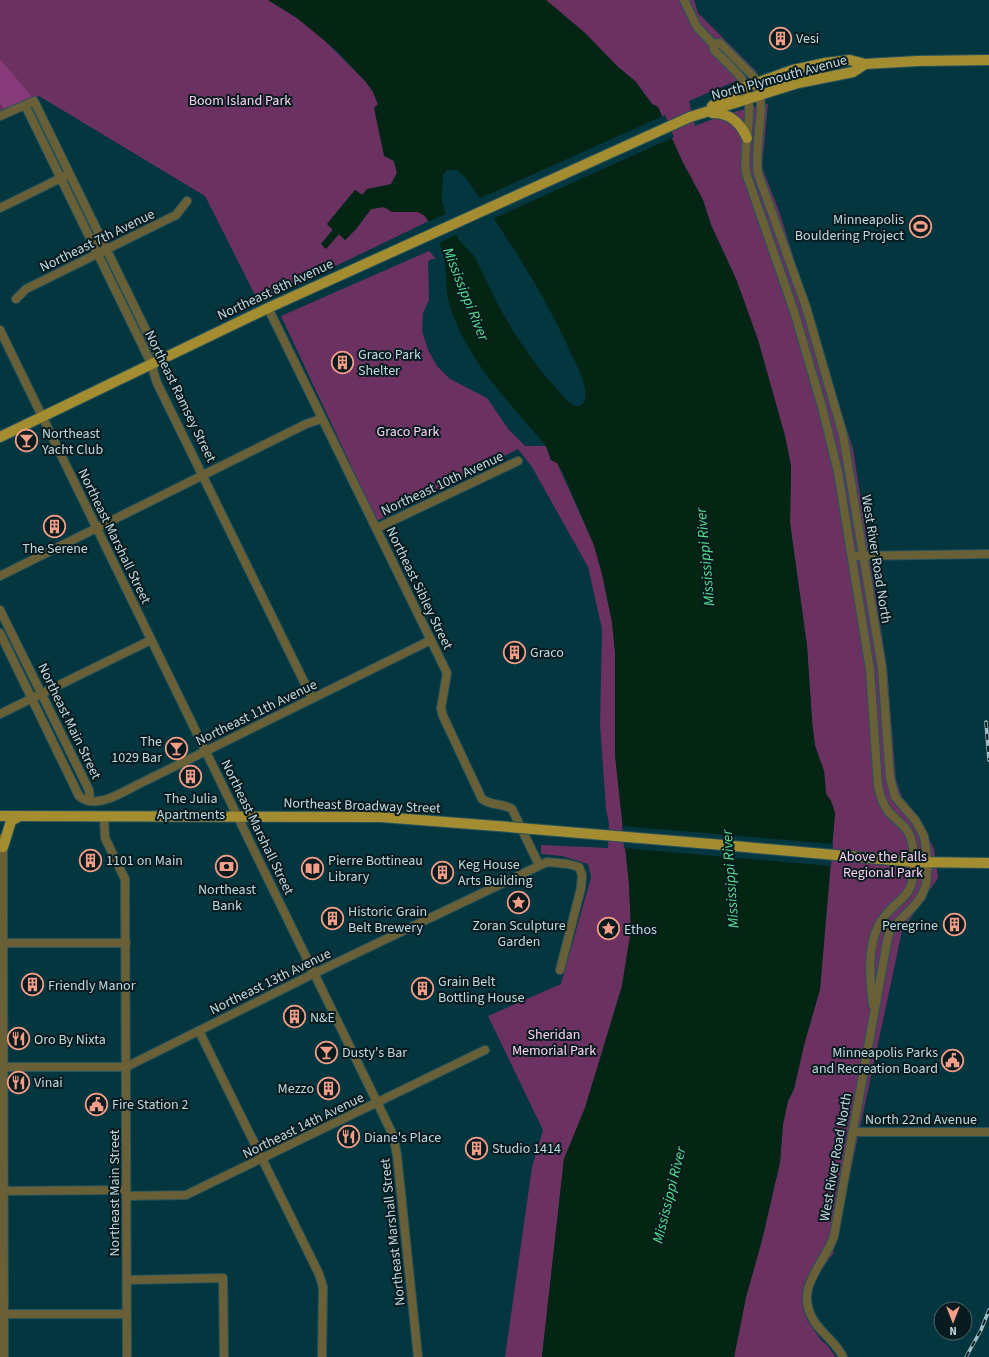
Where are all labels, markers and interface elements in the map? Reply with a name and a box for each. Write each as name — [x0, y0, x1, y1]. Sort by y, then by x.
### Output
building icon: Vesi — [767, 25, 793, 51]
place label: Vesi — [796, 29, 819, 49]
street label: North Plymouth Avenue — [709, 50, 849, 106]
park label: Boom Island Park — [189, 91, 291, 111]
street label: Northeast 7th Avenue — [36, 204, 159, 278]
place label: Minneapolis Bouldering Project — [795, 210, 904, 246]
sports icon: Minneapolis Bouldering Project — [907, 214, 933, 240]
water label: Mississippi River — [437, 244, 494, 345]
street label: Northeast 8th Avenue — [214, 254, 337, 326]
street label: Northeast Ramsey Street — [139, 327, 221, 466]
place label: Graco Park Shelter — [358, 345, 421, 381]
building icon: Graco Park Shelter — [330, 349, 356, 375]
park label: Graco Park — [377, 422, 439, 442]
place label: Northeast Yacht Club — [41, 424, 103, 460]
bar icon: Northeast Yacht Club — [14, 428, 40, 454]
street label: Northeast 10th Avenue — [378, 447, 507, 521]
street label: Northeast Marshall Street — [73, 465, 156, 608]
street label: West River Road North — [856, 493, 896, 625]
water label: Mississippi River — [691, 506, 720, 607]
building icon: The Serene — [42, 513, 68, 539]
street label: Northeast Sibley Street — [381, 524, 458, 653]
place label: The Serene — [22, 539, 88, 559]
building icon: Graco — [502, 639, 528, 665]
place label: Graco — [530, 643, 564, 663]
street label: Northeast Main Street — [32, 660, 106, 783]
street label: Northeast 11th Avenue — [192, 675, 321, 751]
place label: The 1029 Bar — [111, 732, 162, 768]
bar icon: The 1029 Bar — [164, 736, 190, 762]
street label: Northeast Marshall Street — [216, 756, 299, 899]
building icon: The Julia Apartments — [178, 763, 204, 789]
place label: The Julia Apartments — [157, 789, 225, 825]
street label: Northeast Broadway Street — [283, 793, 441, 819]
water label: Mississippi River — [717, 828, 744, 929]
building icon: 1101 on Main — [78, 847, 104, 873]
park label: Above the Falls Regional Park — [839, 847, 927, 883]
place label: 1101 on Main — [106, 851, 183, 871]
place label: Pierre Bottineau Library — [328, 851, 423, 887]
bank icon: Northeast Bank — [214, 854, 240, 880]
library icon: Pierre Bottineau Library — [300, 855, 326, 881]
place label: Keg House Arts Building — [458, 855, 533, 891]
building icon: Keg House Arts Building — [429, 859, 455, 885]
place label: Northeast Bank — [198, 880, 256, 916]
place icon: Zoran Sculpture Garden — [506, 890, 532, 916]
place label: Historic Grain Belt Brewery — [348, 902, 427, 938]
building icon: Historic Grain Belt Brewery — [319, 906, 345, 932]
building icon: Peregrine — [941, 912, 967, 938]
place label: Zoran Sculpture Garden — [472, 916, 566, 952]
place icon: Ethos — [595, 916, 621, 942]
place label: Peregrine — [882, 916, 938, 936]
place label: Ethos — [624, 920, 657, 940]
street label: Northeast 13th Avenue — [206, 944, 335, 1020]
building icon: Friendly Manor — [19, 972, 45, 998]
place label: Grain Belt Bottling House — [438, 972, 524, 1008]
place label: Friendly Manor — [48, 976, 136, 996]
building icon: Grain Belt Bottling House — [410, 976, 436, 1002]
building icon: N&E — [281, 1004, 307, 1030]
place label: N&E — [310, 1008, 335, 1028]
park label: Sheridan Memorial Park — [512, 1025, 596, 1061]
restaurant icon: Oro By Nixta — [5, 1026, 31, 1052]
place label: Oro By Nixta — [34, 1030, 106, 1050]
bar icon: Dusty's Bar — [313, 1039, 339, 1065]
place label: Dusty's Bar — [342, 1043, 407, 1063]
place label: Minneapolis Parks and Recreation Board — [812, 1043, 938, 1079]
public building icon: Minneapolis Parks and Recreation Board — [940, 1047, 966, 1073]
restaurant icon: Vinai — [6, 1069, 32, 1095]
place label: Vinai — [34, 1073, 63, 1093]
building icon: Mezzo — [316, 1075, 342, 1101]
place label: Mezzo — [278, 1079, 314, 1099]
street label: Northeast 14th Avenue — [239, 1088, 368, 1164]
public building icon: Fire Station 2 — [83, 1091, 109, 1117]
street label: West River Road North — [815, 1091, 857, 1223]
place label: Fire Station 2 — [112, 1095, 188, 1115]
street label: North 22nd Avenue — [865, 1110, 977, 1130]
restaurant icon: Diane's Place — [335, 1124, 361, 1150]
place label: Diane's Place — [364, 1128, 441, 1148]
street label: Northeast Main Street — [105, 1129, 125, 1257]
building icon: Studio 1414 — [464, 1135, 490, 1161]
place label: Studio 1414 — [492, 1139, 561, 1159]
water label: Mississippi River — [647, 1144, 692, 1246]
street label: Northeast Marshall Street — [375, 1157, 411, 1307]
north arrow — [933, 1301, 973, 1341]
text: N — [949, 1323, 957, 1338]

